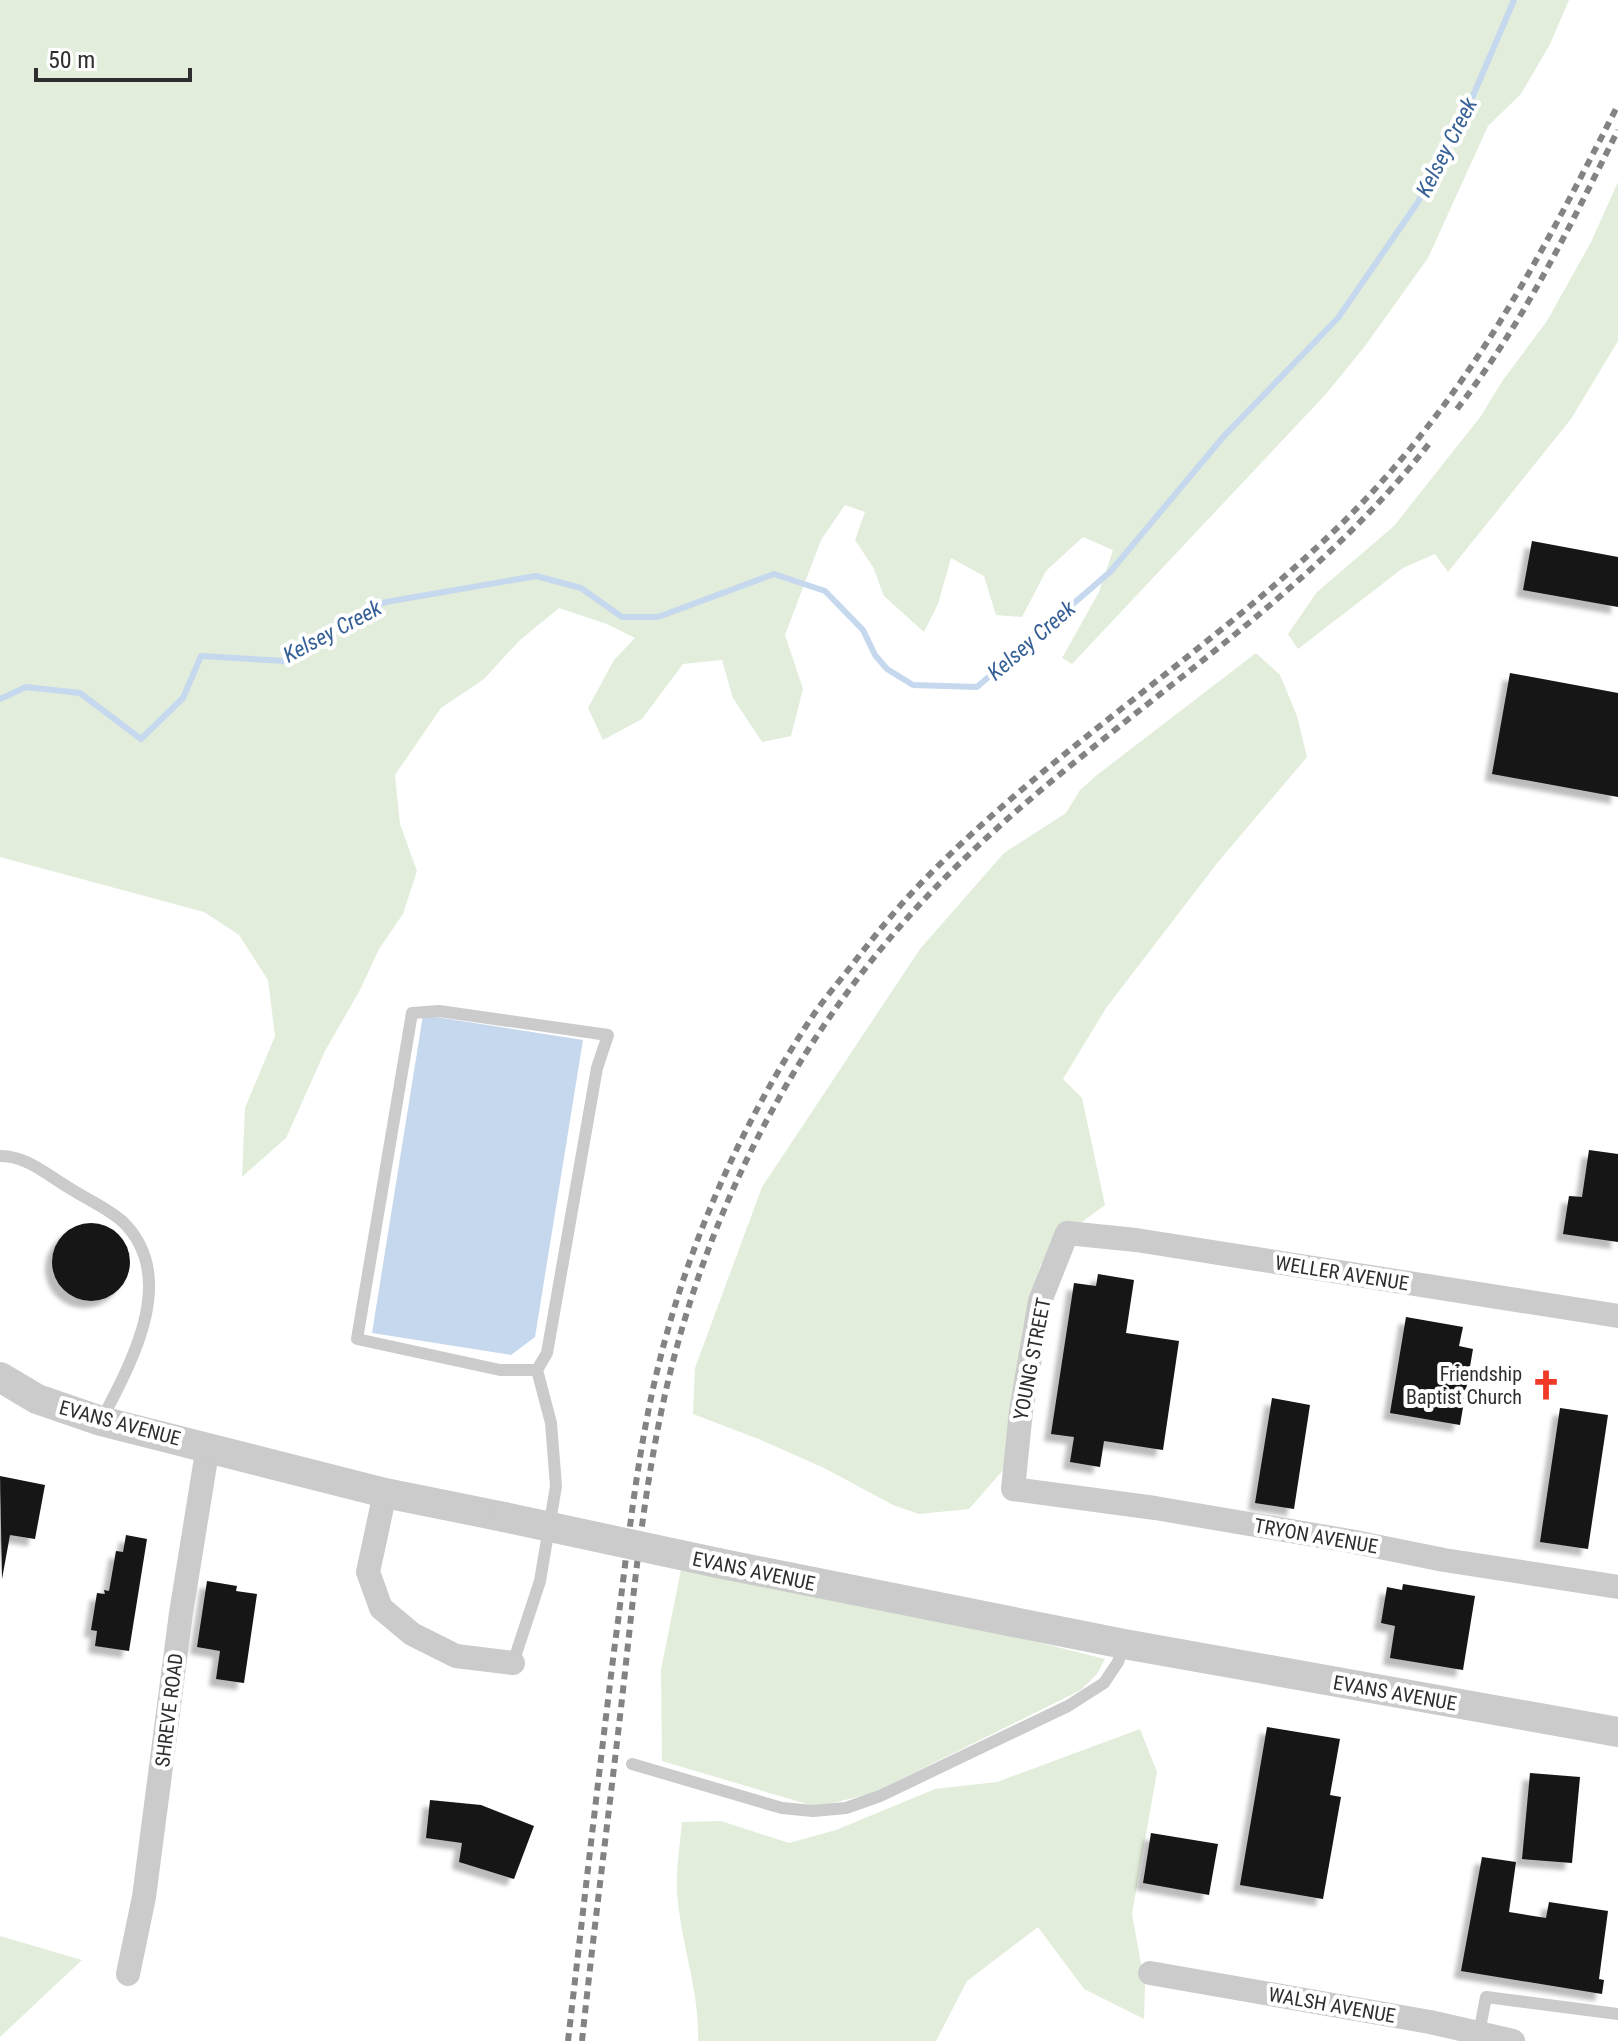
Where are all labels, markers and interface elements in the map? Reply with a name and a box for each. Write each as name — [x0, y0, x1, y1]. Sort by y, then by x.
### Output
scale bar — [36, 32, 190, 82]
text: 50 m — [48, 46, 95, 74]
water label: Kelsey Creek — [1411, 93, 1482, 201]
water label: Kelsey Creek — [279, 595, 386, 668]
water label: Kelsey Creek — [982, 595, 1080, 685]
street label: WELLER AVENUE — [1274, 1251, 1410, 1295]
street label: YOUNG STREET — [1008, 1296, 1056, 1422]
place label: Friendship Baptist Church — [1406, 1362, 1522, 1409]
church icon: Friendship Baptist Church — [1529, 1368, 1563, 1402]
street label: EVANS AVENUE — [57, 1395, 183, 1451]
street label: TRYON AVENUE — [1252, 1513, 1380, 1559]
street label: EVANS AVENUE — [691, 1546, 818, 1596]
street label: SHREVE ROAD — [150, 1652, 188, 1768]
street label: EVANS AVENUE — [1332, 1670, 1459, 1716]
street label: WALSH AVENUE — [1267, 1982, 1397, 2028]

